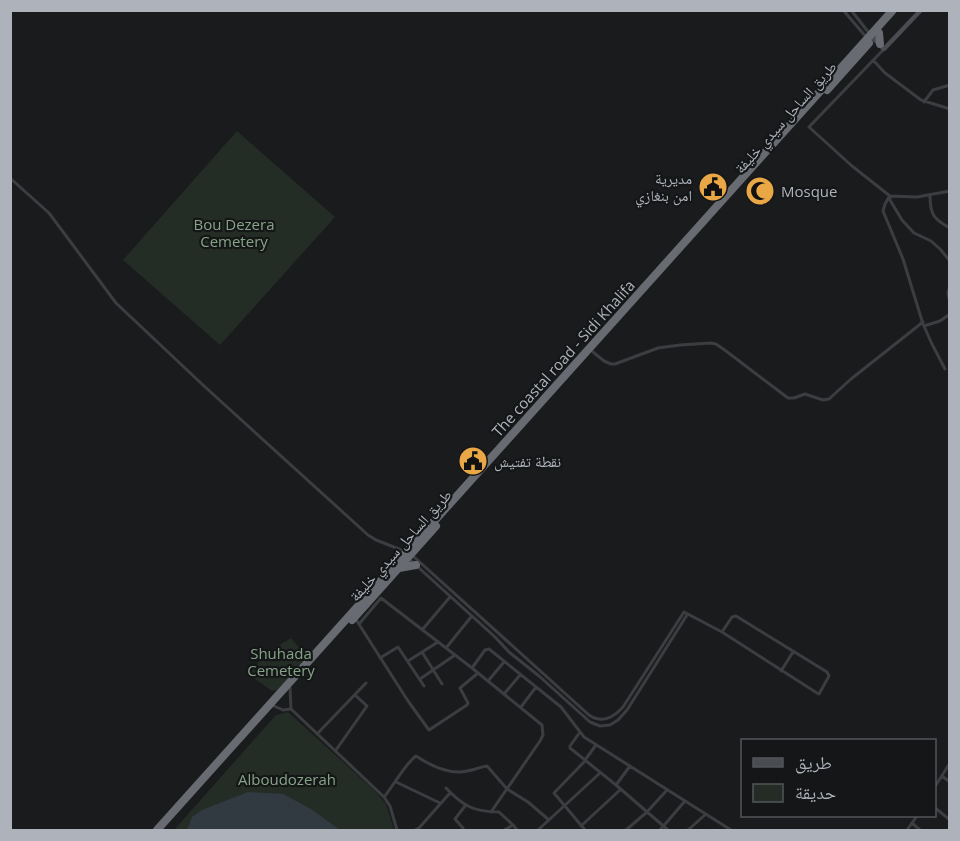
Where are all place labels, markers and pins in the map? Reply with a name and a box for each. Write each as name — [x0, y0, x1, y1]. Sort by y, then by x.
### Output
place label: مديرية امن بنغازي — [635, 168, 692, 208]
public building icon: مديرية امن بنغازي — [697, 171, 729, 203]
mosque icon: Mosque — [744, 175, 776, 207]
place label: Mosque — [781, 181, 837, 201]
public building icon: نقطة تفتيش — [457, 445, 489, 477]
place label: نقطة تفتيش — [494, 451, 561, 472]

